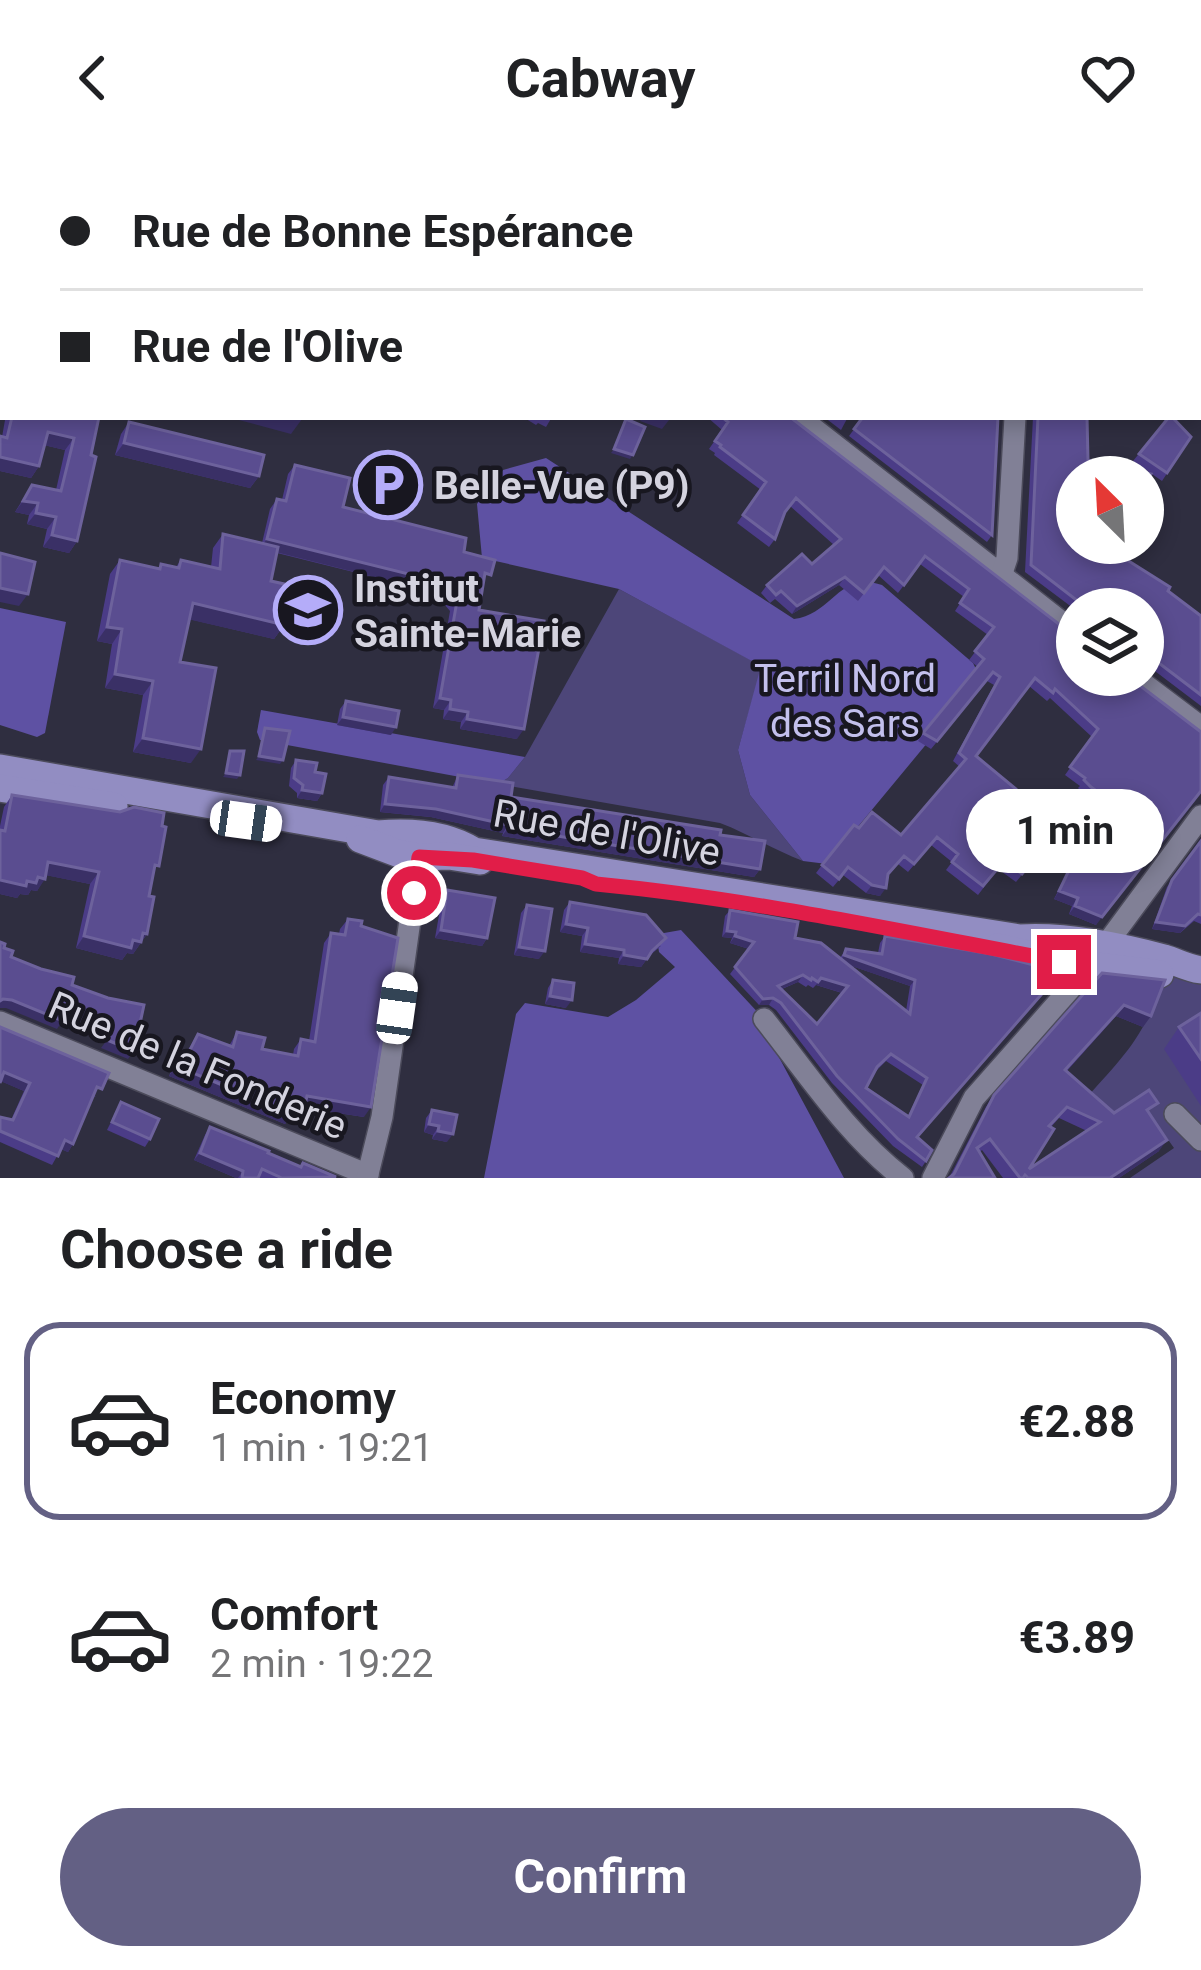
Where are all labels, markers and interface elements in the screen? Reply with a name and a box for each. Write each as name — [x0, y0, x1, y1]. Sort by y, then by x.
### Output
icon: back — [60, 45, 126, 111]
icon: heart — [1075, 45, 1141, 111]
text: Cabway — [506, 47, 695, 110]
text: Rue de Bonne Espérance — [132, 205, 633, 258]
text: Rue de l'Olive — [132, 320, 403, 373]
parking icon: Belle-Vue (P9) — [353, 450, 423, 520]
north arrow — [1056, 456, 1164, 564]
map controls — [1056, 456, 1164, 696]
place label: Belle-Vue (P9) — [434, 463, 689, 509]
place label: Institut Sainte-Marie — [354, 566, 581, 657]
school or university icon: Institut Sainte-Marie — [273, 575, 343, 645]
button: layers — [1056, 588, 1164, 696]
park label: Terril Nord des Sars — [754, 656, 936, 747]
callout: 1 min — [965, 788, 1163, 872]
street label: Rue de l'Olive — [490, 790, 724, 876]
car — [208, 798, 284, 844]
text: 1 min — [1016, 808, 1114, 854]
route start — [387, 866, 441, 920]
route end — [1037, 935, 1091, 989]
car — [374, 970, 420, 1046]
street label: Rue de la Fonderie — [42, 982, 354, 1150]
text: Choose a ride — [60, 1218, 393, 1281]
icon: car — [66, 1367, 174, 1475]
text: Economy — [210, 1372, 396, 1425]
text: €2.88 — [1019, 1395, 1135, 1448]
text: 1 min · 19:21 — [210, 1425, 433, 1471]
icon: car — [66, 1583, 174, 1691]
text: Comfort — [210, 1588, 378, 1641]
text: €3.89 — [1019, 1611, 1135, 1664]
text: 2 min · 19:22 — [210, 1641, 433, 1687]
button: Confirm — [60, 1808, 1141, 1946]

